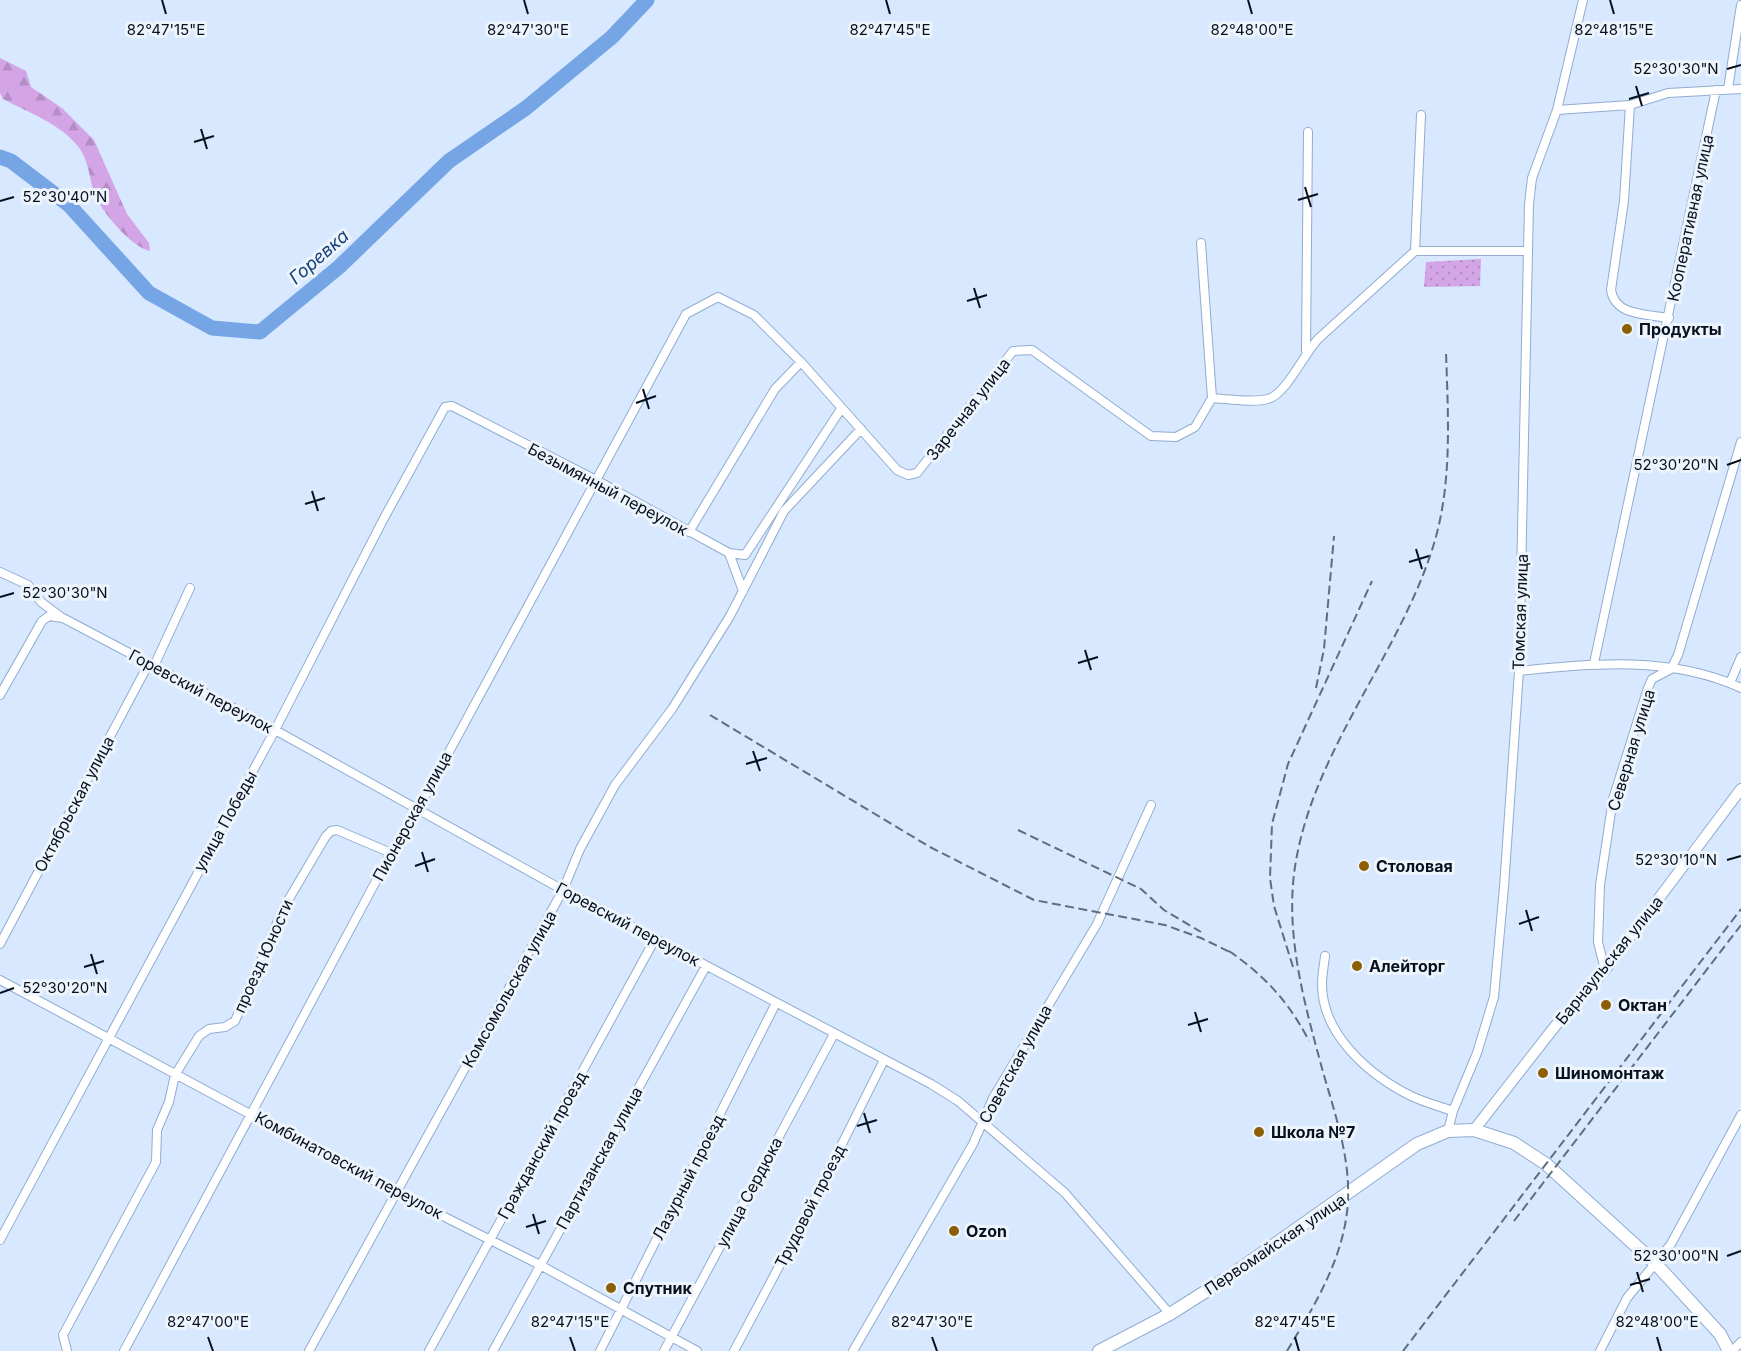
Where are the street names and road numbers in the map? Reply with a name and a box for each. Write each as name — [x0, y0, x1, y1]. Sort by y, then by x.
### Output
street label: Кооперативная улица — [1662, 133, 1718, 303]
street label: Заречная улица — [922, 354, 1014, 464]
street label: Безымянный переулок — [525, 438, 692, 540]
street label: Томская улица — [1508, 553, 1532, 671]
street label: Горевский переулок — [126, 645, 277, 738]
street label: Северная улица — [1603, 687, 1659, 813]
street label: Октябрьская улица — [30, 733, 118, 875]
street label: Пионерская улица — [368, 748, 456, 884]
street label: улица Победы — [189, 767, 261, 875]
street label: Горевский переулок — [553, 878, 704, 971]
street label: Барнаульская улица — [1551, 892, 1667, 1028]
street label: проезд Юности — [229, 896, 297, 1016]
street label: Комсомольская улица — [457, 907, 561, 1071]
street label: Советская улица — [974, 1001, 1056, 1127]
street label: Гражданский проезд — [493, 1068, 591, 1222]
street label: Партизанская улица — [552, 1083, 646, 1233]
street label: Комбинатовский переулок — [252, 1107, 447, 1223]
street label: Лазурный проезд — [648, 1111, 728, 1243]
street label: улица Сердюка — [712, 1133, 786, 1251]
street label: Трудовой проезд — [770, 1141, 850, 1271]
street label: Первомайская улица — [1201, 1189, 1349, 1299]

